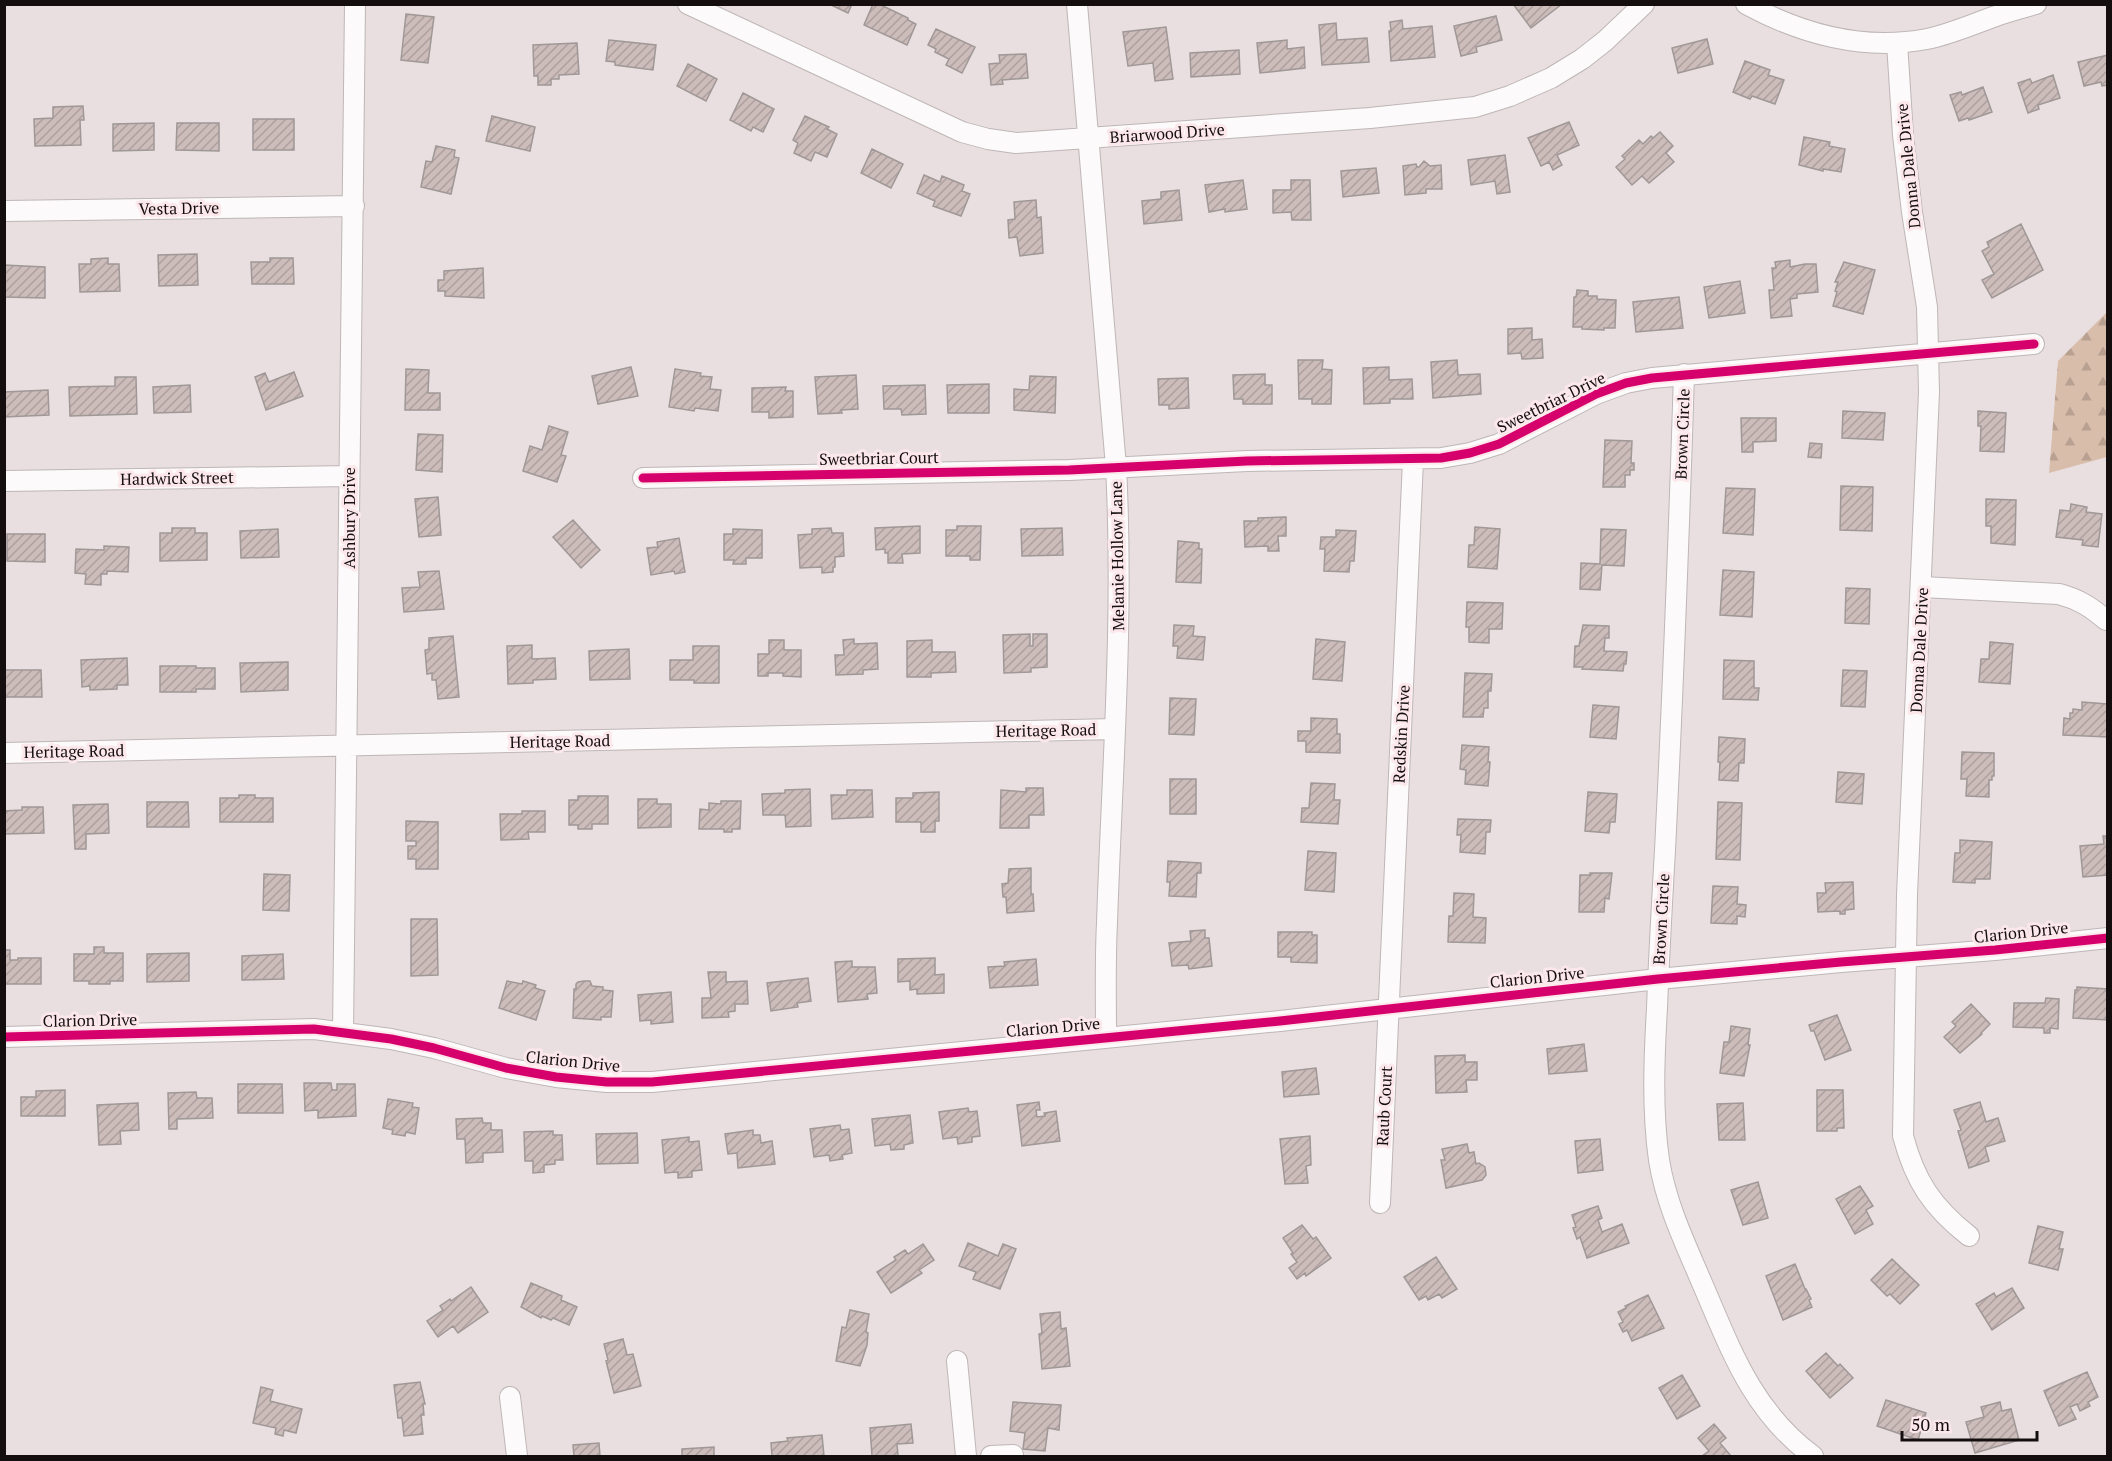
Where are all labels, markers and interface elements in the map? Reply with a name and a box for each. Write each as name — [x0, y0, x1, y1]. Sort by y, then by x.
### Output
street label: Donna Dale Drive — [1891, 102, 1925, 230]
street label: Briarwood Drive — [1109, 118, 1225, 148]
street label: Vesta Drive — [139, 196, 219, 220]
street label: Sweetbriar Drive — [1493, 366, 1609, 438]
street label: Brown Circle — [1669, 388, 1695, 480]
street label: Sweetbriar Court — [819, 446, 939, 470]
street label: Hardwick Street — [120, 466, 234, 490]
street label: Ashbury Drive — [338, 467, 360, 569]
street label: Melanie Hollow Lane — [1105, 481, 1129, 631]
street label: Donna Dale Drive — [1905, 587, 1933, 713]
street label: Redskin Drive — [1387, 684, 1415, 784]
street label: Heritage Road — [995, 718, 1097, 742]
street label: Heritage Road — [509, 729, 611, 753]
street label: Heritage Road — [23, 739, 125, 763]
street label: Brown Circle — [1648, 873, 1674, 965]
street label: Clarion Drive — [1973, 916, 2069, 948]
street label: Clarion Drive — [1489, 961, 1585, 993]
street label: Clarion Drive — [43, 1008, 137, 1032]
street label: Clarion Drive — [1005, 1012, 1101, 1042]
street label: Clarion Drive — [525, 1045, 621, 1077]
street label: Raub Court — [1371, 1065, 1397, 1147]
scale bar — [1902, 1404, 2037, 1442]
text: 50 m — [1911, 1412, 1951, 1436]

